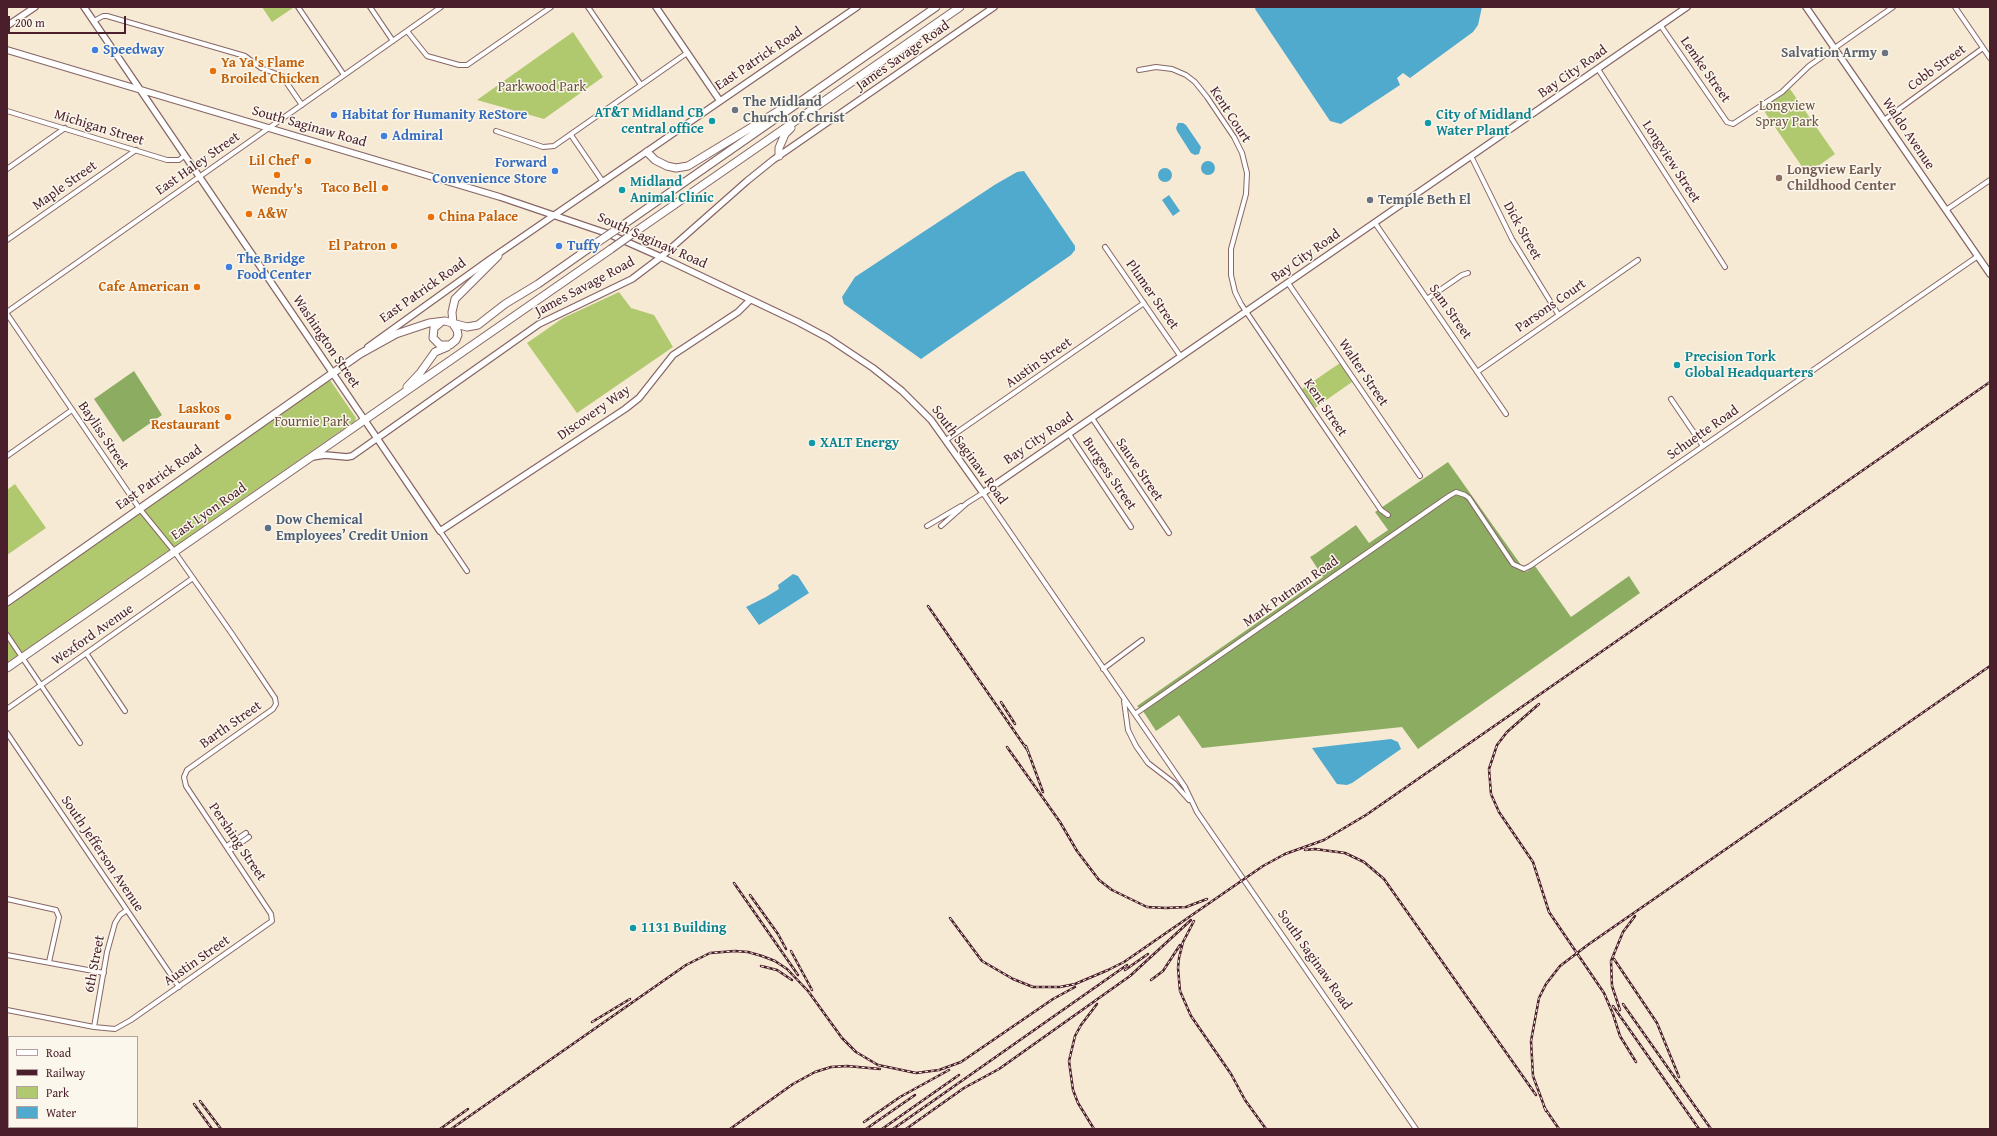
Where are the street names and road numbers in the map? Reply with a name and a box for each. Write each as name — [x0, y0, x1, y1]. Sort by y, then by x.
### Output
street label: James Savage Road — [853, 18, 953, 94]
street label: East Patrick Road — [712, 24, 806, 94]
street label: Lemke Street — [1676, 34, 1734, 106]
street label: Cobb Street — [1905, 41, 1969, 95]
street label: Bay City Road — [1535, 42, 1611, 102]
street label: Kent Court — [1206, 84, 1254, 146]
street label: Waldo Avenue — [1878, 95, 1938, 173]
street label: South Saginaw Road — [250, 103, 368, 151]
street label: Michigan Street — [52, 106, 146, 150]
street label: Longview Street — [1638, 118, 1704, 206]
street label: East Haley Street — [153, 129, 243, 199]
street label: Maple Street — [30, 158, 100, 214]
street label: Dick Street — [1499, 199, 1545, 263]
street label: South Saginaw Road — [595, 209, 709, 273]
street label: Bay City Road — [1268, 226, 1344, 286]
street label: James Savage Road — [532, 254, 638, 320]
street label: East Patrick Road — [377, 255, 469, 327]
street label: Plumer Street — [1122, 257, 1182, 333]
street label: Parsons Court — [1513, 276, 1589, 336]
street label: Sam Street — [1425, 281, 1475, 343]
street label: Washington Street — [289, 292, 363, 392]
street label: Austin Street — [1003, 334, 1075, 392]
street label: Walter Street — [1334, 336, 1392, 410]
street label: Kent Street — [1300, 376, 1350, 440]
street label: Discovery Way — [554, 382, 634, 444]
street label: Bayliss Street — [74, 399, 132, 473]
street label: South Saginaw Road — [927, 402, 1011, 508]
street label: Schuette Road — [1664, 402, 1742, 464]
street label: Bay City Road — [1001, 410, 1077, 468]
street label: Burgess Street — [1078, 434, 1140, 514]
street label: Sauve Street — [1112, 435, 1166, 505]
street label: East Patrick Road — [113, 442, 205, 514]
street label: East Lyon Road — [168, 480, 250, 544]
street label: Mark Putnam Road — [1240, 553, 1342, 631]
street label: Wexford Avenue — [49, 601, 137, 669]
street label: Barth Street — [197, 698, 265, 752]
street label: South Jefferson Avenue — [57, 793, 147, 915]
street label: Pershing Street — [205, 800, 269, 884]
street label: South Saginaw Road — [1273, 907, 1355, 1013]
street label: Austin Street — [161, 932, 233, 990]
street label: 6th Street — [81, 934, 109, 994]

